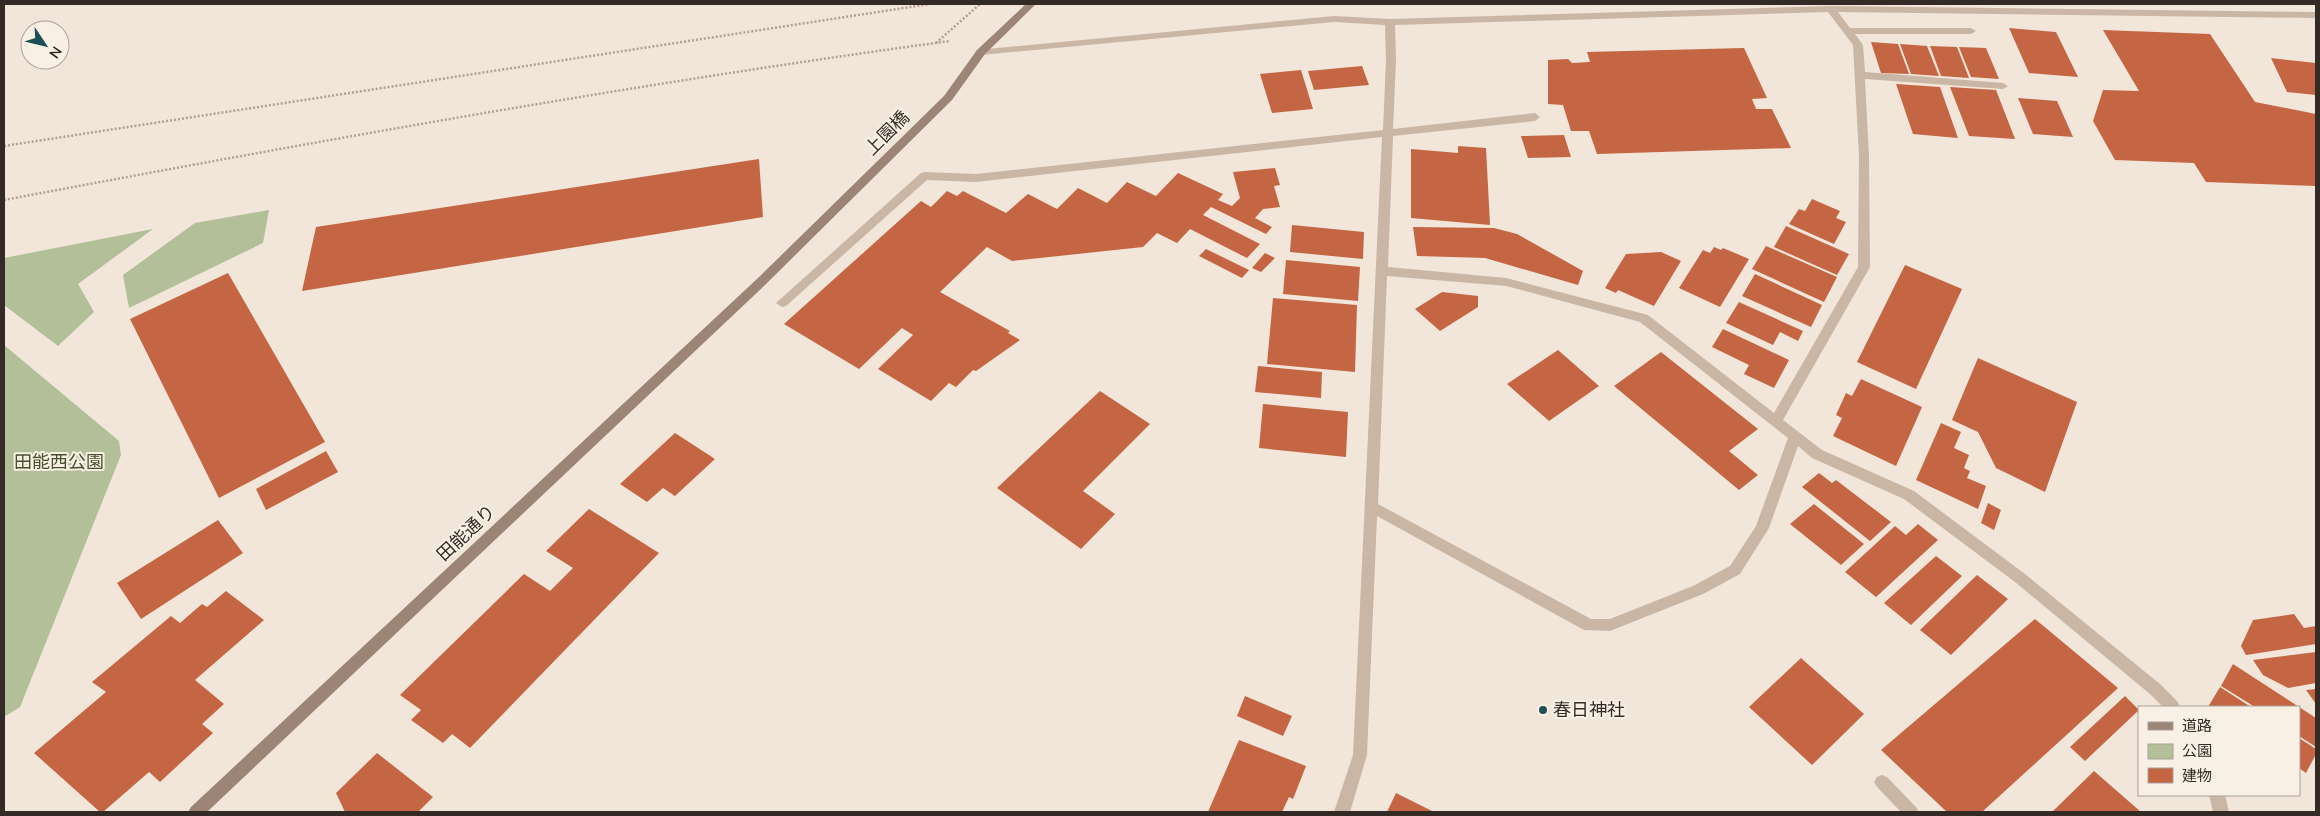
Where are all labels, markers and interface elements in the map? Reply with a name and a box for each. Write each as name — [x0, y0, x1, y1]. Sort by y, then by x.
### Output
north arrow — [20, 20, 70, 70]
text: N — [45, 43, 66, 62]
street label: 上園橋 — [859, 105, 914, 160]
park label: 田能西公園 — [14, 450, 104, 473]
street label: 田能通り — [431, 500, 500, 566]
place label: 春日神社 — [1553, 698, 1625, 721]
marker: 春日神社 — [1537, 704, 1549, 716]
legend — [2138, 706, 2300, 796]
text: 道路 — [2182, 716, 2212, 735]
text: 公園 — [2182, 741, 2212, 760]
text: 建物 — [2182, 766, 2212, 785]

